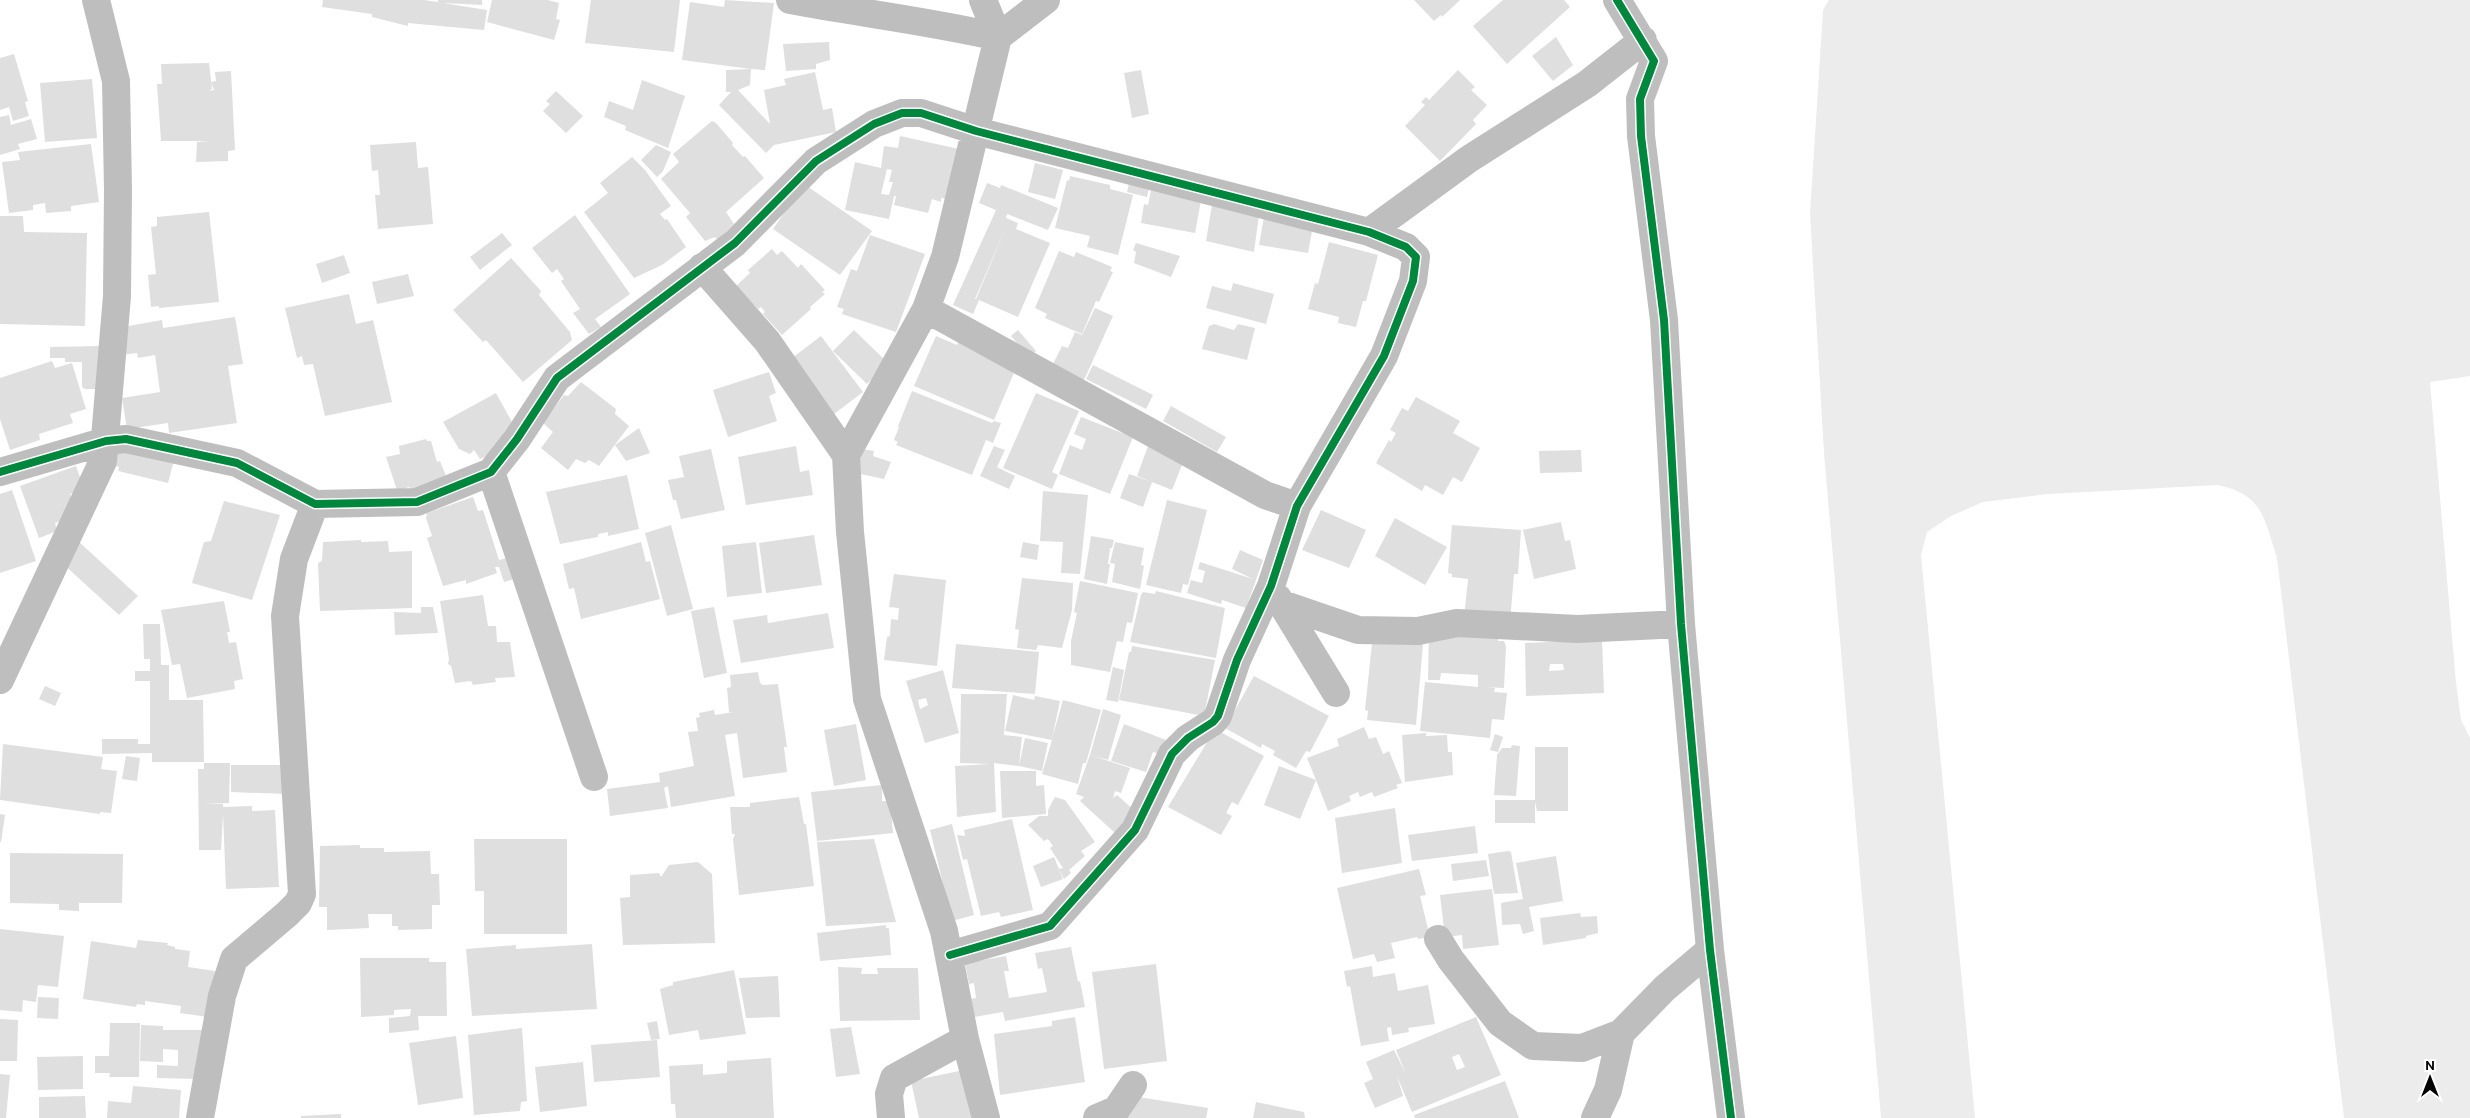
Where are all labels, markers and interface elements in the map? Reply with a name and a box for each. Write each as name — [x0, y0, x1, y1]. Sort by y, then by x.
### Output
north arrow — [2405, 1053, 2455, 1103]
text: N — [2425, 1058, 2435, 1075]

